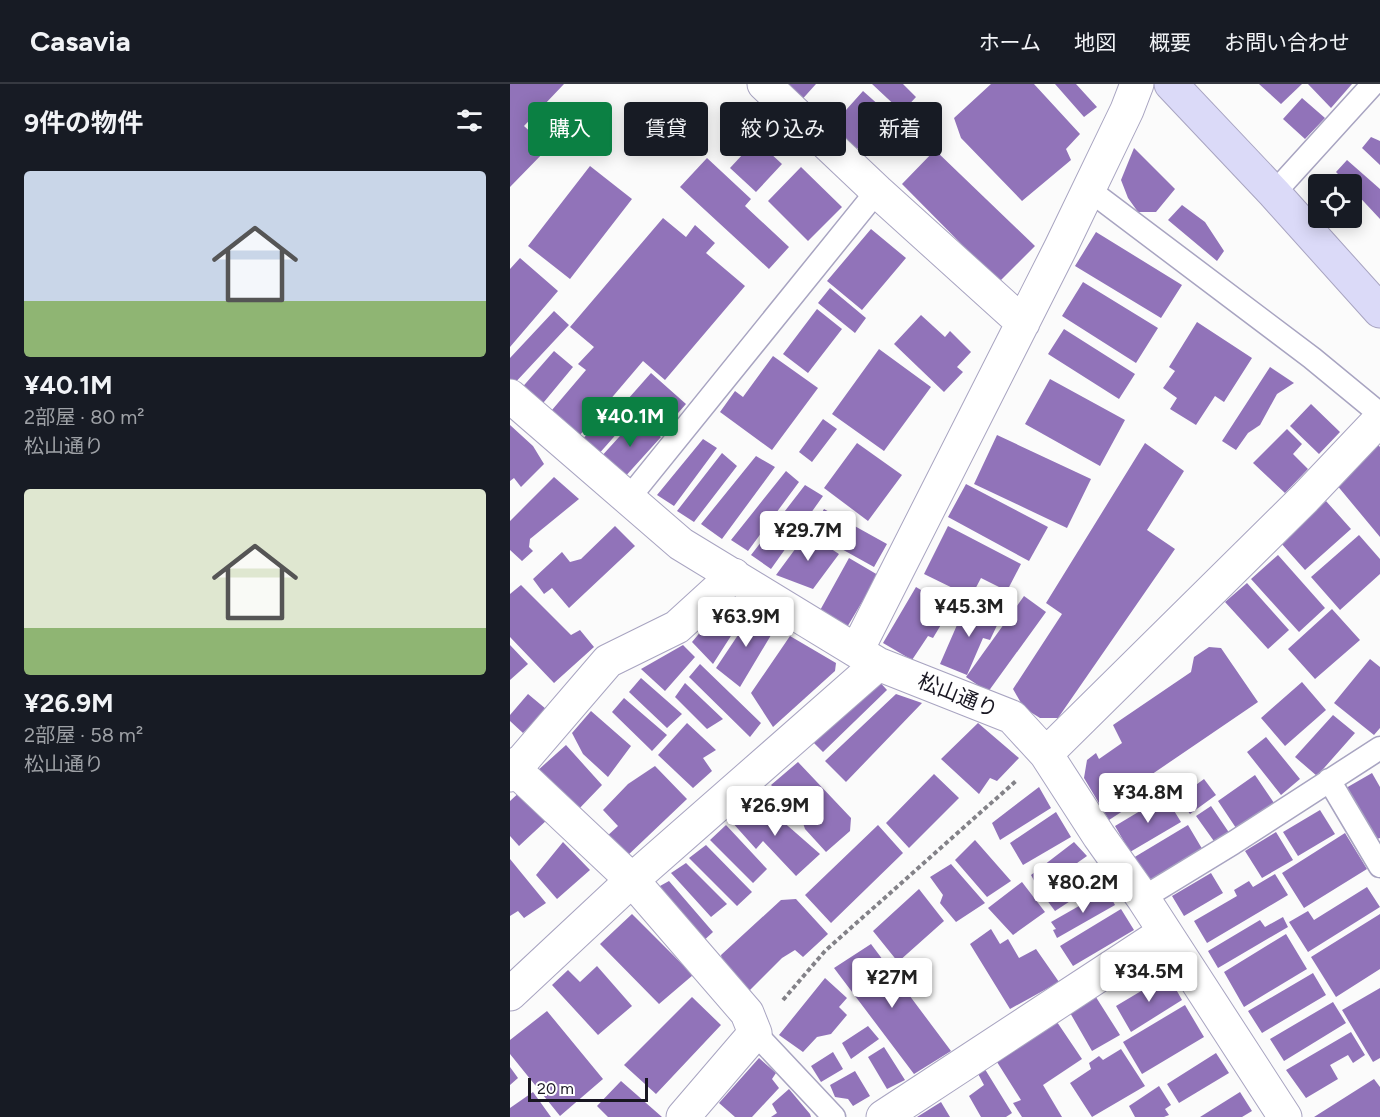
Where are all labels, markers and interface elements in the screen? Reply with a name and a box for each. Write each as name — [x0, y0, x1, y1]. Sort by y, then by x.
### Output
text: Casavia — [30, 24, 131, 58]
text: ホーム — [979, 30, 1041, 55]
text: 地図 — [1074, 30, 1116, 55]
text: 概要 — [1149, 30, 1191, 55]
text: お問い合わせ — [1224, 30, 1350, 55]
chip: 購入 — [528, 102, 612, 156]
chip: 賃貸 — [624, 102, 708, 156]
chip: 絞り込み — [720, 102, 846, 156]
chip: 新着 — [858, 102, 942, 156]
icon: filters — [453, 104, 486, 137]
text: 9件の物件 — [24, 107, 143, 139]
map controls — [1308, 174, 1362, 228]
button: locate — [1308, 174, 1362, 228]
icon: home — [201, 210, 309, 318]
text: ¥40.1M — [24, 369, 113, 401]
pin: ¥40.1M — [581, 397, 679, 448]
text: ¥40.1M — [596, 404, 664, 428]
text: 2部屋 · 80 m² — [24, 405, 144, 429]
text: 松山通り — [24, 434, 104, 458]
pin: ¥29.7M — [759, 511, 857, 562]
text: ¥29.7M — [774, 518, 842, 542]
icon: home — [201, 528, 309, 636]
pin: ¥45.3M — [920, 587, 1018, 638]
text: ¥45.3M — [934, 594, 1004, 618]
pin: ¥63.9M — [697, 597, 795, 648]
text: ¥63.9M — [712, 604, 780, 628]
street label: 松山通り — [914, 668, 1002, 722]
text: ¥26.9M — [24, 687, 113, 719]
text: 2部屋 · 58 m² — [24, 723, 143, 747]
text: 松山通り — [24, 752, 104, 776]
pin: ¥34.8M — [1099, 773, 1197, 824]
text: ¥34.8M — [1113, 780, 1183, 804]
pin: ¥26.9M — [726, 786, 824, 837]
text: ¥26.9M — [741, 793, 809, 817]
pin: ¥80.2M — [1034, 863, 1132, 914]
text: ¥80.2M — [1048, 870, 1118, 894]
pin: ¥34.5M — [1100, 952, 1198, 1003]
pin: ¥27M — [856, 958, 928, 1009]
text: ¥34.5M — [1114, 959, 1184, 983]
text: ¥27M — [866, 965, 918, 989]
scale bar — [528, 1075, 648, 1102]
text: 20 m — [537, 1079, 574, 1098]

